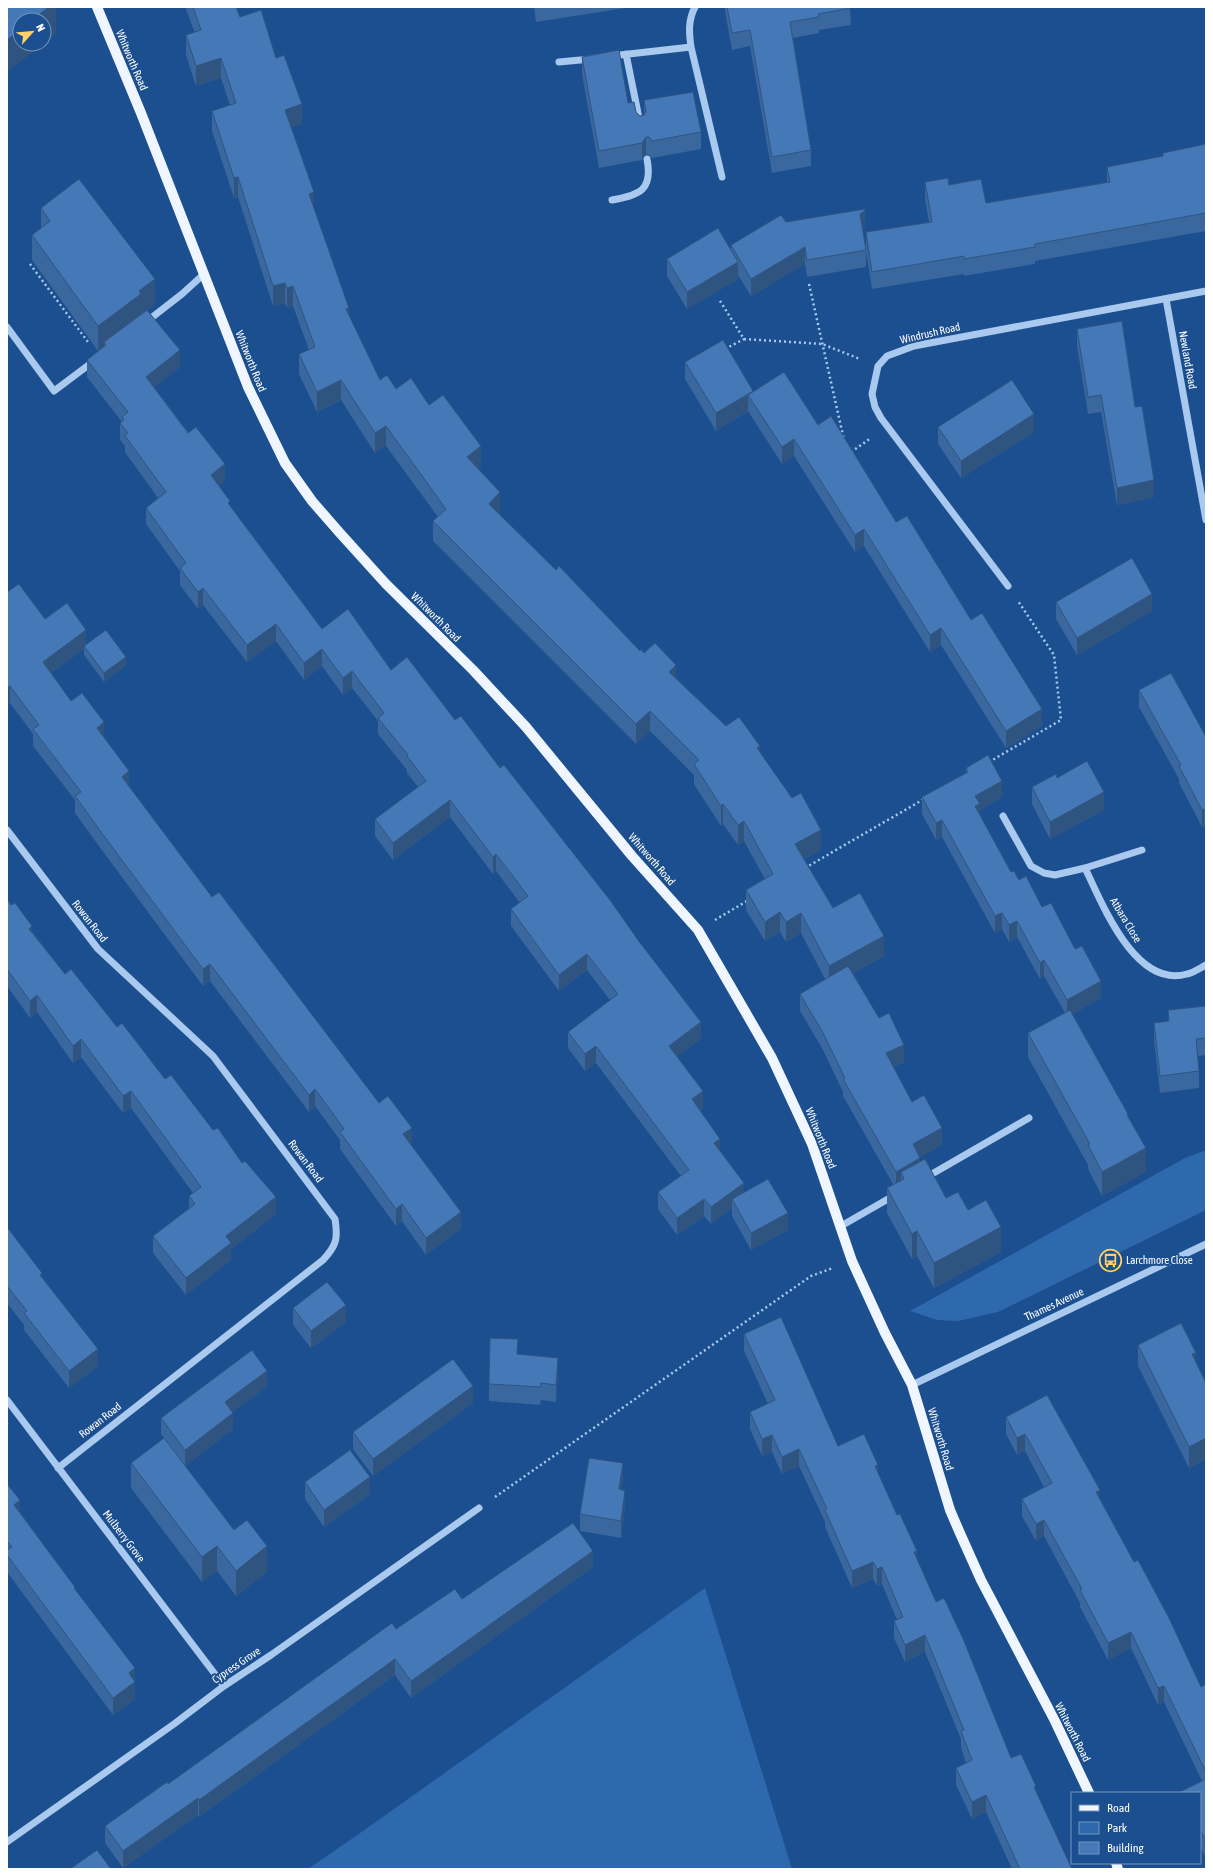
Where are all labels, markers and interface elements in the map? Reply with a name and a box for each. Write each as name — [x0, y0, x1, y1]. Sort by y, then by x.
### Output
north arrow — [12, 12, 52, 52]
text: N — [34, 22, 48, 33]
street label: Whitworth Road — [114, 28, 150, 92]
street label: Windrush Road — [899, 320, 961, 346]
street label: Whitworth Road — [233, 329, 269, 393]
street label: Newland Road — [1177, 330, 1199, 390]
street label: Whitworth Road — [409, 590, 463, 644]
street label: Whitworth Road — [626, 831, 678, 887]
street label: Atbara Close — [1108, 895, 1144, 945]
street label: Rowan Road — [70, 898, 110, 944]
street label: Whitworth Road — [803, 1106, 839, 1170]
street label: Rowan Road — [286, 1137, 326, 1185]
bus stop icon: Larchmore Close — [1097, 1247, 1123, 1273]
place label: Larchmore Close — [1126, 1254, 1193, 1266]
street label: Thames Avenue — [1023, 1285, 1085, 1323]
street label: Rowan Road — [77, 1400, 123, 1440]
street label: Whitworth Road — [926, 1406, 956, 1472]
street label: Mulberry Grove — [101, 1508, 147, 1564]
street label: Cypress Grove — [210, 1644, 262, 1686]
street label: Whitworth Road — [1053, 1700, 1093, 1764]
legend — [1071, 1792, 1201, 1864]
text: Road — [1107, 1801, 1130, 1815]
text: Park — [1107, 1821, 1128, 1835]
text: Building — [1107, 1841, 1145, 1855]

